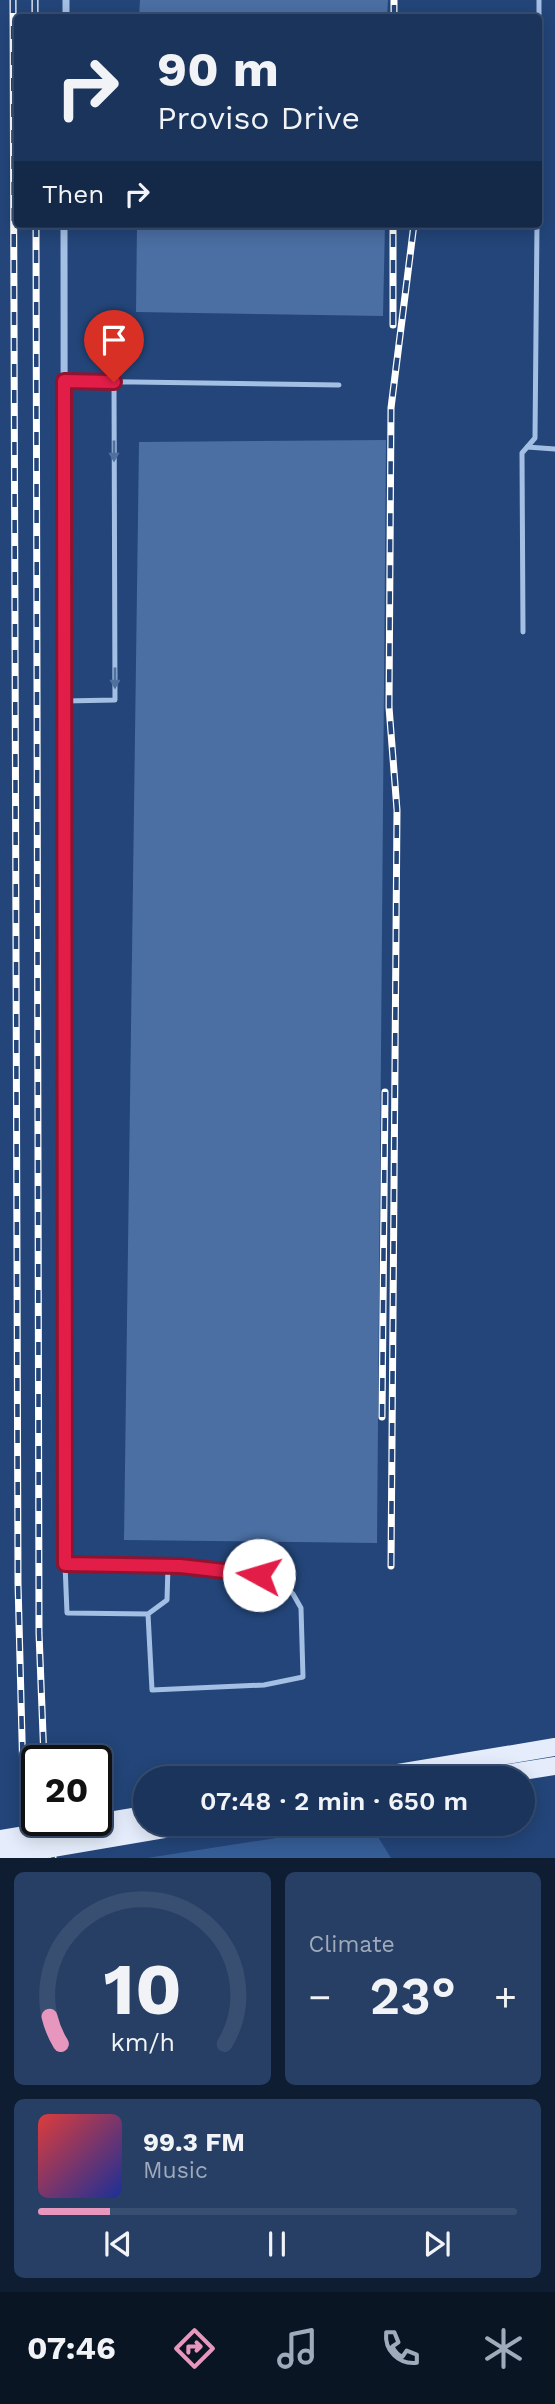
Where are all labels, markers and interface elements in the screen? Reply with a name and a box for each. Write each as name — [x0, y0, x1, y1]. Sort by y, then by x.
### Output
text: 90 m — [157, 40, 279, 98]
icon: right — [42, 42, 133, 133]
text: Proviso Drive — [157, 99, 360, 137]
icon: right — [118, 175, 156, 213]
text: Then — [42, 179, 104, 209]
pin — [84, 310, 144, 382]
icon: arrive — [95, 321, 133, 359]
one-way arrow — [108, 440, 120, 462]
one-way arrow — [109, 667, 121, 689]
position arrow — [222, 1538, 296, 1612]
speed limit sign: 20 — [21, 1745, 112, 1836]
text: 07:48 · 2 min · 650 m — [200, 1786, 468, 1816]
text: Climate — [309, 1931, 395, 1958]
text: 10 — [103, 1947, 181, 2033]
text: 23° — [370, 1966, 456, 2027]
text: − — [309, 1975, 331, 2019]
text: + — [494, 1975, 517, 2019]
text: km/h — [110, 2028, 174, 2057]
text: 99.3 FM — [143, 2127, 245, 2157]
text: Music — [143, 2157, 208, 2184]
icon: previous — [99, 2225, 137, 2263]
icon: pause — [258, 2225, 296, 2263]
icon: next — [418, 2225, 456, 2263]
icon: directions — [170, 2324, 219, 2373]
icon: music — [273, 2324, 322, 2373]
icon: phone — [376, 2324, 425, 2373]
icon: climate — [479, 2324, 528, 2373]
text: 07:46 — [27, 2329, 116, 2367]

